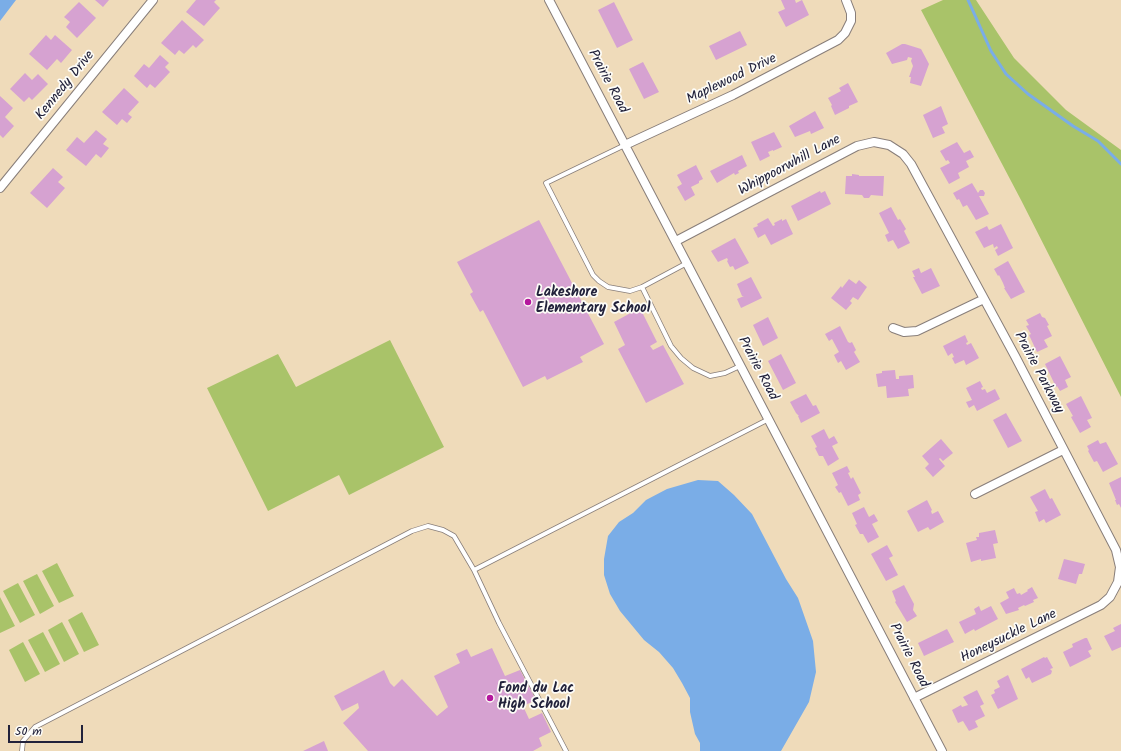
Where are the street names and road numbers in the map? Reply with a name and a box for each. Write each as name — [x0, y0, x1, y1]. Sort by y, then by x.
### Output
street label: Prairie Road — [583, 47, 631, 117]
street label: Kennedy Drive — [33, 48, 99, 124]
street label: Maplewood Drive — [684, 51, 780, 109]
street label: Whippoorwhill Lane — [736, 132, 844, 200]
street label: Prairie Parkway — [1009, 329, 1067, 417]
street label: Prairie Road — [733, 334, 781, 404]
street label: Honeysuckle Lane — [958, 606, 1060, 668]
street label: Prairie Road — [885, 621, 931, 691]

